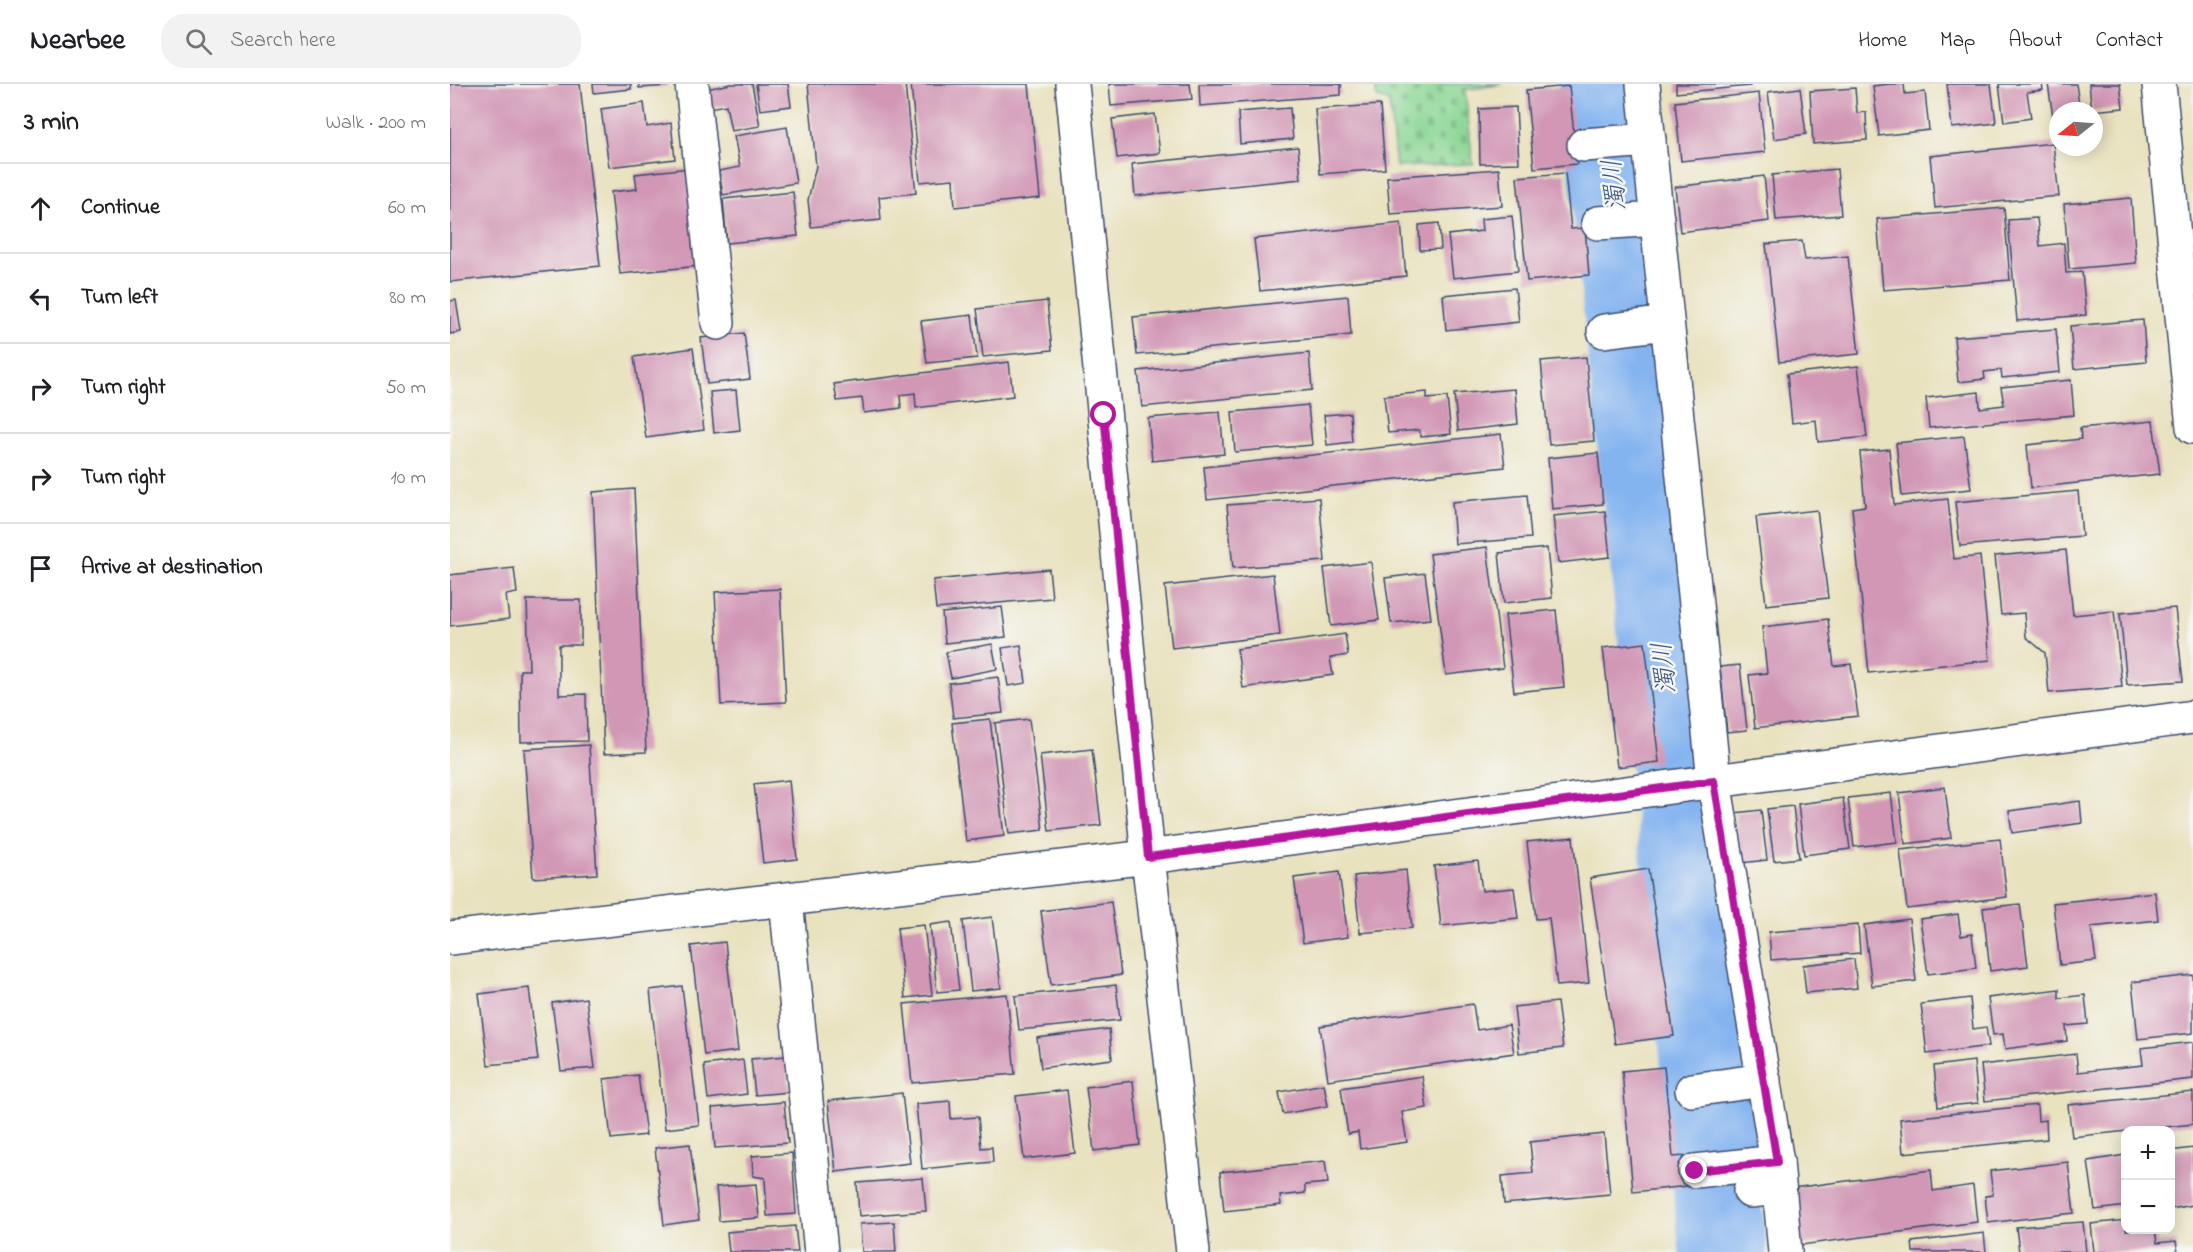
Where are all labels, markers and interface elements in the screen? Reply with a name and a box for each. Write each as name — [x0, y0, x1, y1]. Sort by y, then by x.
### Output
search box — [161, 14, 581, 68]
text: Nearbee — [30, 21, 125, 62]
icon: search — [182, 25, 215, 58]
text: Search here — [230, 25, 336, 57]
text: Home — [1858, 26, 1907, 56]
text: Map — [1940, 26, 1975, 56]
text: About — [2008, 26, 2062, 56]
text: Contact — [2095, 26, 2163, 56]
north arrow — [2049, 102, 2103, 156]
text: 3 min — [24, 104, 79, 142]
text: Walk · 200 m — [326, 109, 426, 138]
water label: 濁川 — [1594, 157, 1638, 213]
icon: ahead — [24, 192, 57, 225]
text: Continue — [81, 192, 160, 224]
text: 60 m — [388, 194, 426, 223]
icon: left — [24, 282, 57, 315]
text: Turn left — [81, 282, 158, 314]
text: 80 m — [389, 284, 426, 313]
icon: right — [24, 372, 57, 405]
text: Turn right — [81, 372, 166, 404]
text: 50 m — [385, 374, 426, 403]
route start — [1090, 401, 1116, 427]
icon: right — [24, 462, 57, 495]
text: Turn right — [81, 462, 166, 494]
text: 10 m — [390, 464, 426, 493]
icon: arrive — [24, 552, 57, 585]
text: Arrive at destination — [81, 552, 263, 584]
water label: 濁川 — [1644, 640, 1688, 696]
map controls — [2121, 1126, 2175, 1234]
button: + — [2121, 1126, 2175, 1180]
route end — [1681, 1157, 1707, 1183]
button: − — [2121, 1180, 2175, 1234]

